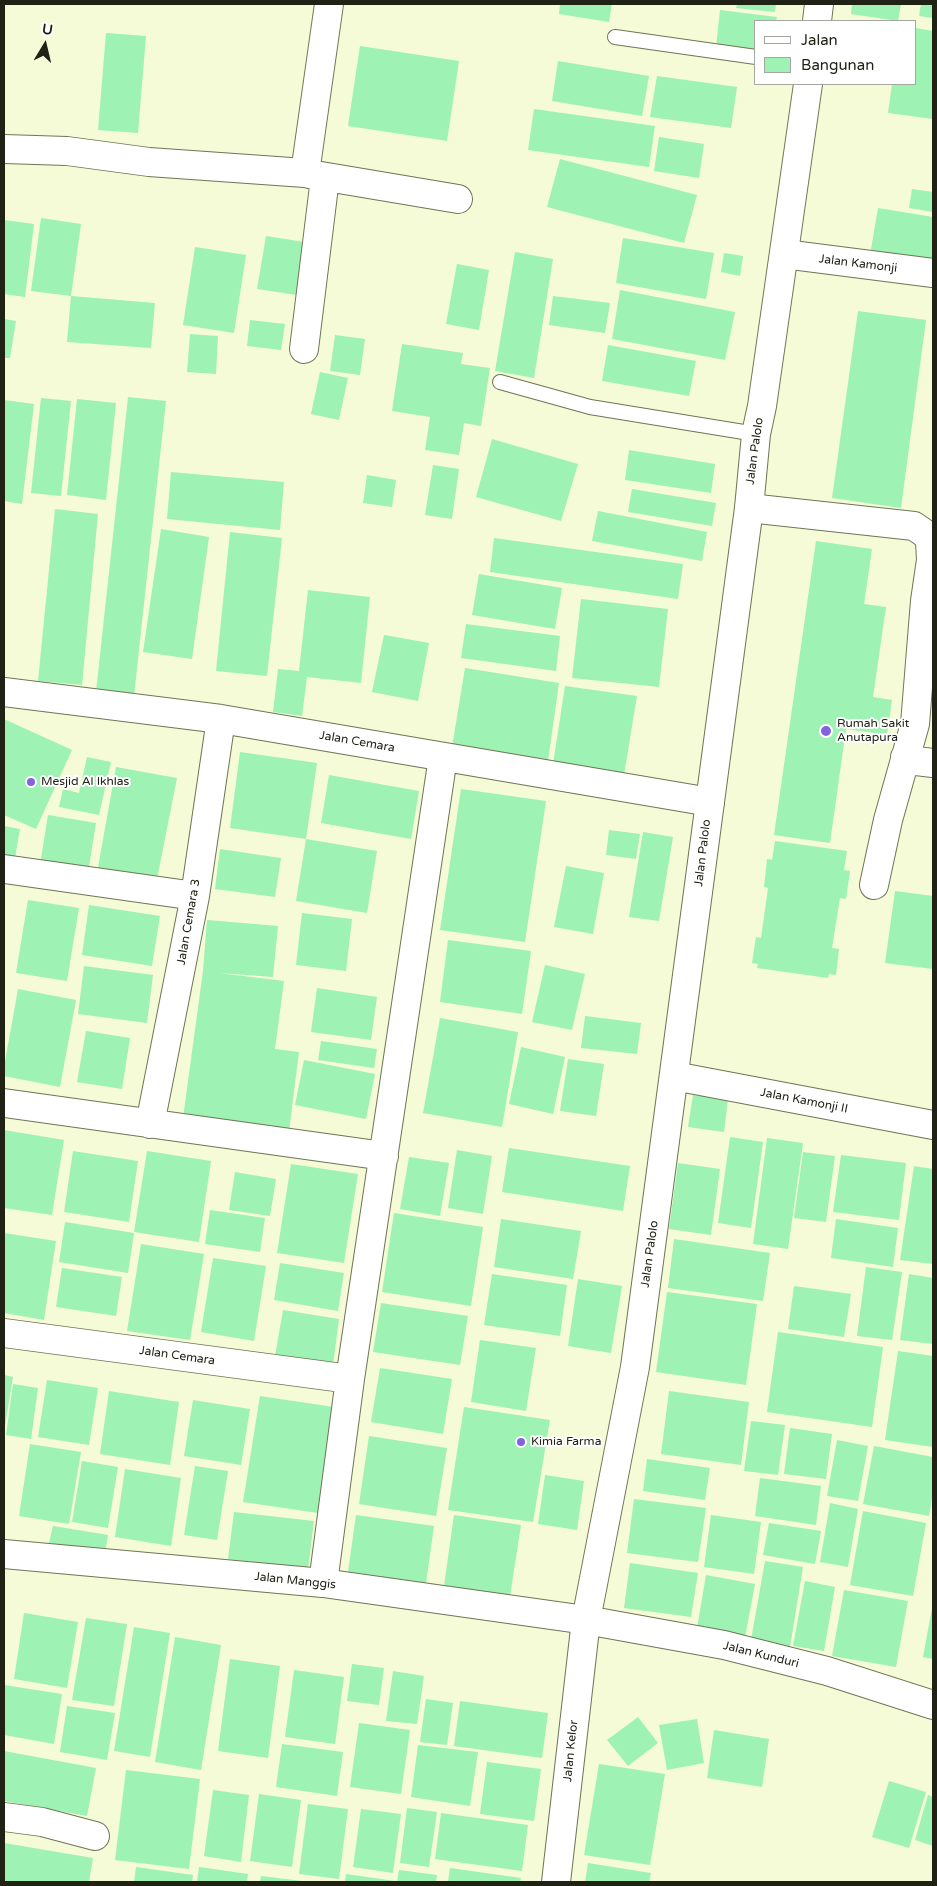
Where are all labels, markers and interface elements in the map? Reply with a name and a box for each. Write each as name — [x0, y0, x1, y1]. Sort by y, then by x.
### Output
north arrow — [20, 20, 70, 70]
text: U — [41, 20, 54, 39]
legend — [754, 20, 917, 85]
text: Jalan — [801, 31, 838, 49]
text: Bangunan — [801, 56, 874, 74]
street label: Jalan Kamonji — [818, 252, 898, 276]
street label: Jalan Palolo — [743, 417, 767, 485]
place label: Rumah Sakit Anutapura — [837, 717, 909, 745]
marker: Rumah Sakit Anutapura — [819, 724, 833, 738]
street label: Jalan Cemara — [318, 728, 396, 756]
place label: Mesjid Al Ikhlas — [41, 775, 129, 789]
marker: Mesjid Al Ikhlas — [25, 776, 37, 788]
street label: Jalan Palolo — [692, 819, 714, 887]
street label: Jalan Cemara 3 — [174, 878, 204, 966]
street label: Jalan Kamonji II — [759, 1085, 849, 1117]
street label: Jalan Palolo — [638, 1220, 662, 1288]
street label: Jalan Cemara — [138, 1344, 216, 1368]
place label: Kimia Farma — [531, 1435, 601, 1449]
marker: Kimia Farma — [515, 1436, 527, 1448]
street label: Jalan Manggis — [253, 1570, 337, 1592]
street label: Jalan Kunduri — [722, 1639, 800, 1671]
street label: Jalan Kelor — [561, 1719, 581, 1783]

